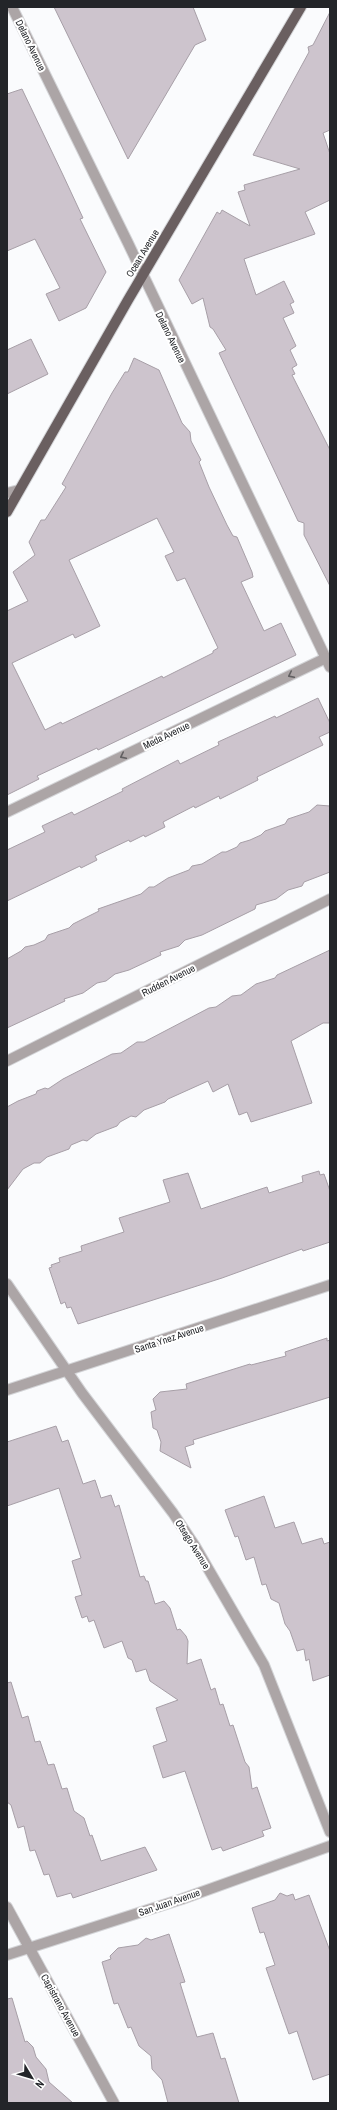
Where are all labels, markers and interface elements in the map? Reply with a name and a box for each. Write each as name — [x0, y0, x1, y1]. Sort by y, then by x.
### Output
street label: Delano Avenue — [13, 17, 49, 73]
street label: Ocean Avenue — [123, 227, 162, 280]
street label: Delano Avenue — [153, 309, 189, 365]
one-way arrow — [287, 670, 295, 678]
street label: Meda Avenue — [141, 718, 192, 752]
one-way arrow — [120, 751, 127, 759]
street label: Rudden Avenue — [139, 961, 198, 999]
street label: Santa Ynez Avenue — [133, 1321, 206, 1356]
street label: Otsego Avenue — [172, 1517, 213, 1572]
street label: San Juan Avenue — [137, 1886, 202, 1919]
street label: Capistrano Avenue — [38, 1972, 83, 2039]
north arrow — [12, 2058, 52, 2098]
text: N — [32, 2077, 47, 2091]

